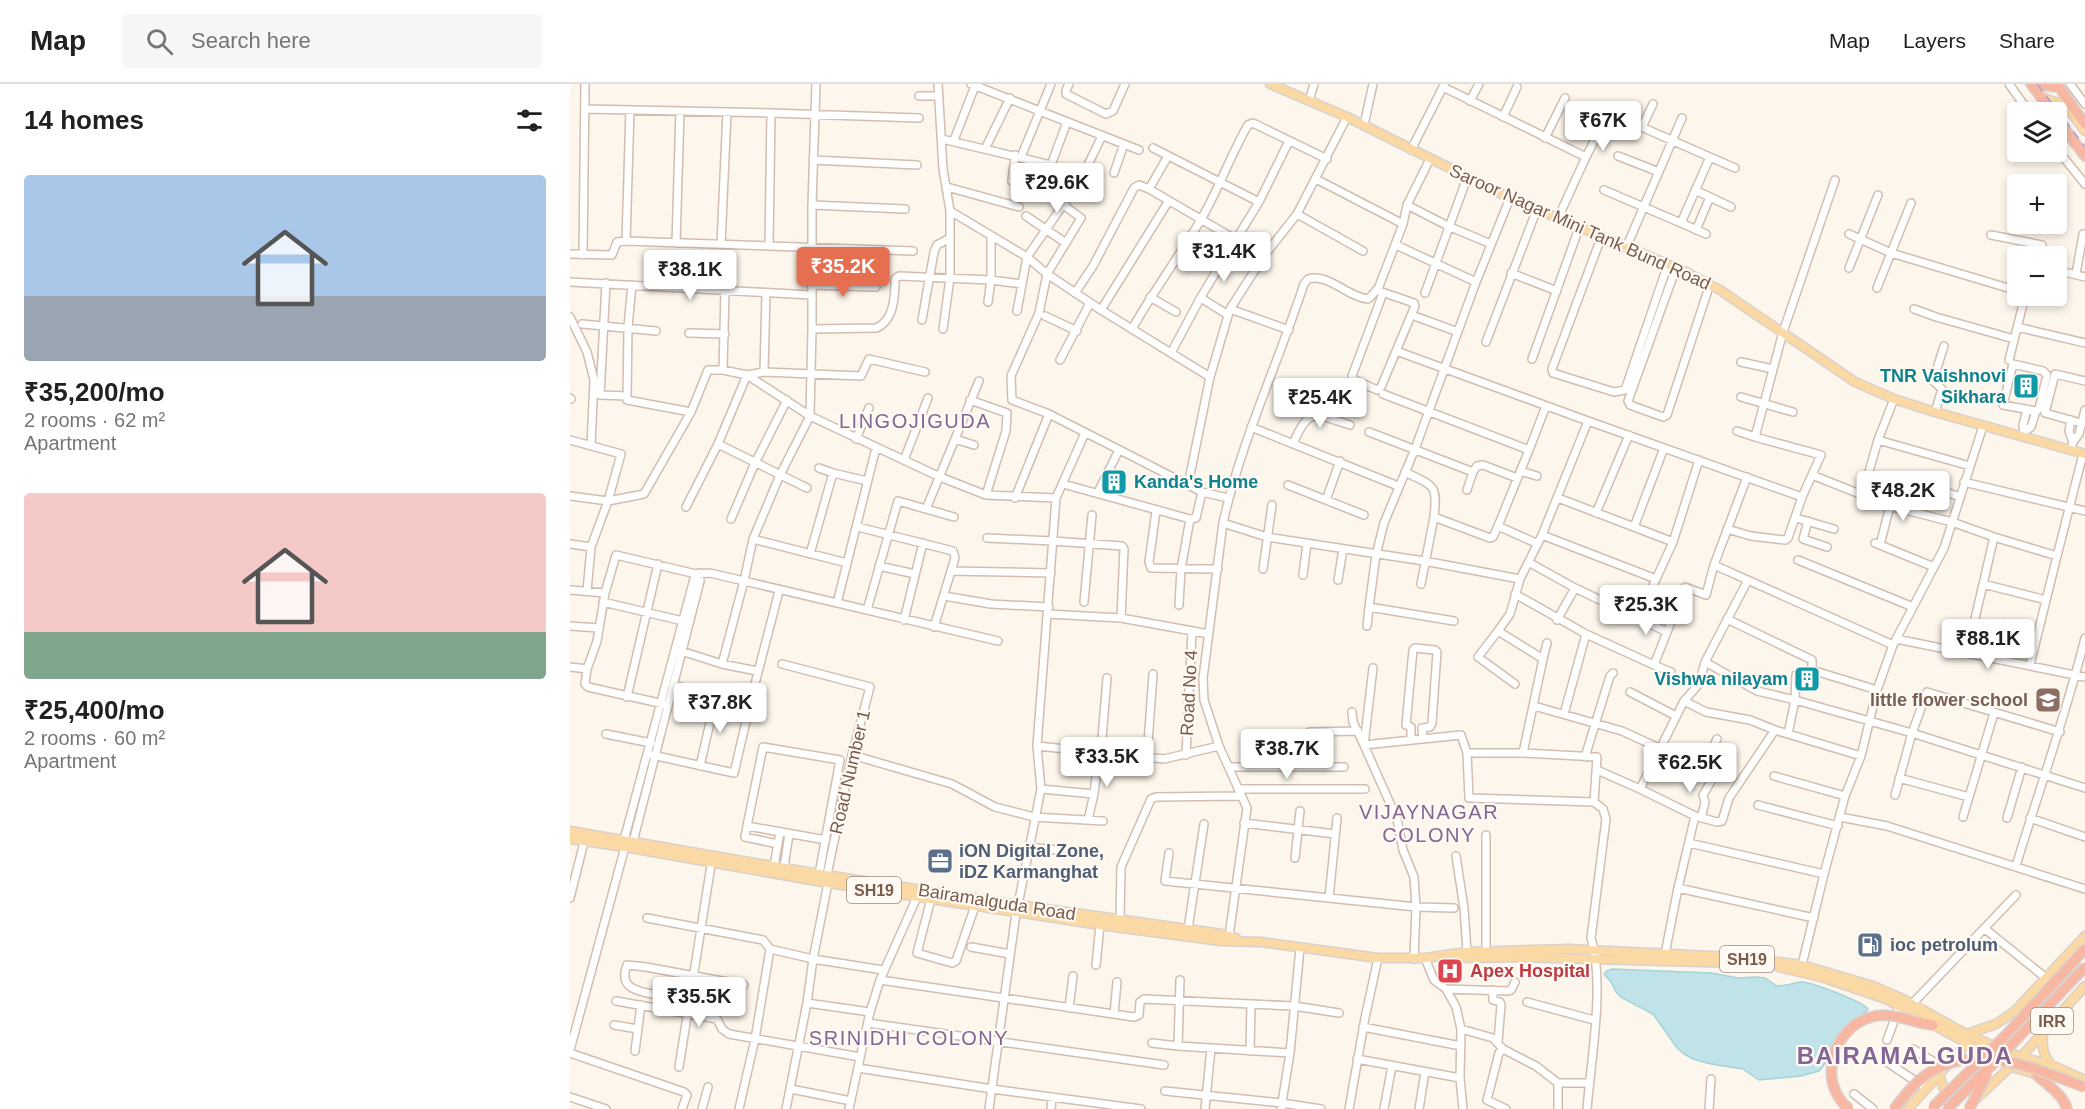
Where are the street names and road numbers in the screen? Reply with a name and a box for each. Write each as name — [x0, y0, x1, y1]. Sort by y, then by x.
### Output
street label: Saroor Nagar Mini Tank Bund Road — [1446, 160, 1714, 294]
street label: Road No 4 — [1177, 650, 1201, 736]
street label: Road Number 1 — [826, 708, 874, 836]
road number: SH19 — [847, 877, 901, 903]
street label: Bairamalguda Road — [917, 880, 1077, 924]
road number: SH19 — [1720, 946, 1774, 972]
road number: IRR — [2031, 1008, 2073, 1034]

